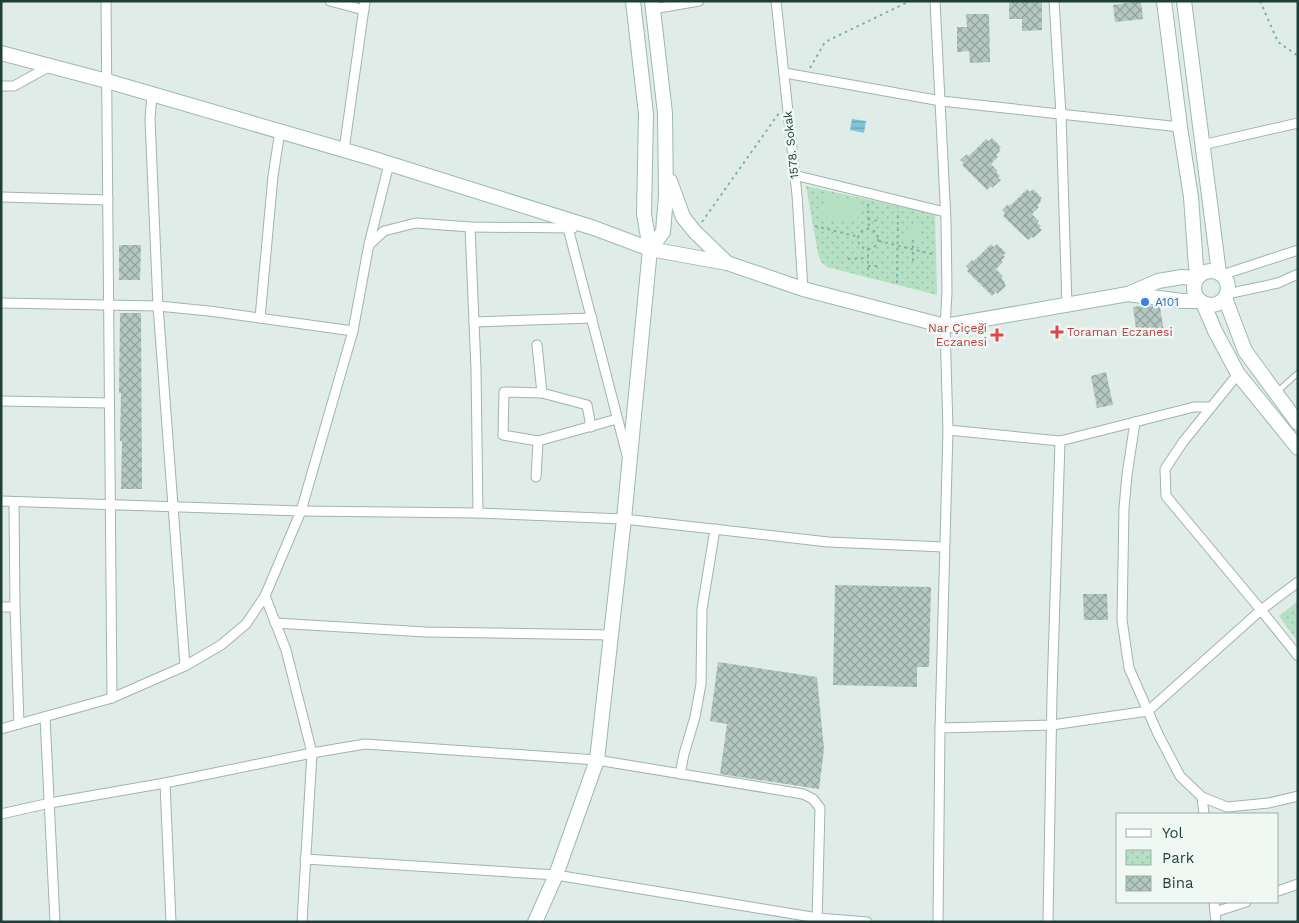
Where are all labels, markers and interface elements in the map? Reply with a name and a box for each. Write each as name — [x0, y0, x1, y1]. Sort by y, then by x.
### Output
street label: 1578. Sokak — [780, 110, 802, 180]
place label: A101 — [1155, 295, 1179, 309]
marker: A101 — [1139, 296, 1151, 308]
place label: Nar Çiçeği Eczanesi — [928, 321, 987, 349]
place label: Toraman Eczanesi — [1067, 325, 1173, 339]
marker: Toraman Eczanesi — [1051, 326, 1063, 338]
marker: Nar Çiçeği Eczanesi — [991, 329, 1003, 341]
legend — [1116, 813, 1279, 903]
text: Yol — [1162, 824, 1184, 842]
text: Park — [1162, 849, 1195, 867]
text: Bina — [1162, 874, 1194, 892]

